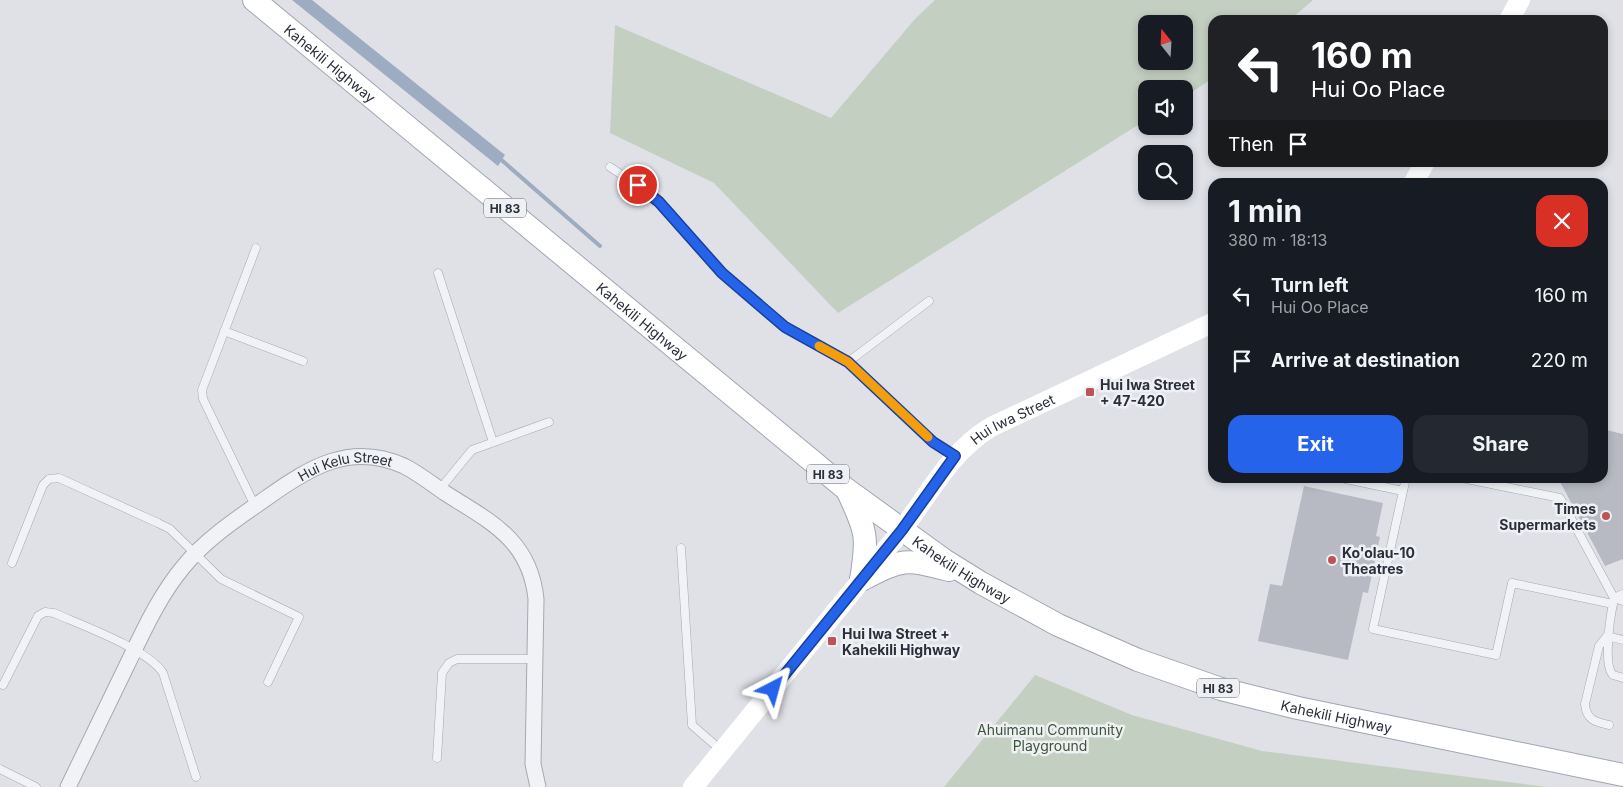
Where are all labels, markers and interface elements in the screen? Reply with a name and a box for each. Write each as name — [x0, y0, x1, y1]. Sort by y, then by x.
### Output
north arrow — [1138, 15, 1192, 70]
map controls — [1138, 15, 1193, 200]
street label: Kahekili Highway — [281, 20, 379, 106]
text: 160 m — [1311, 34, 1413, 76]
icon: left — [1228, 35, 1293, 100]
text: Hui Oo Place — [1311, 76, 1445, 102]
button: sound — [1138, 80, 1193, 135]
icon: arrive — [1284, 130, 1312, 158]
text: Then — [1228, 133, 1274, 156]
button: search — [1138, 145, 1193, 200]
pin — [617, 164, 659, 206]
icon: arrive — [624, 171, 652, 199]
text: 1 min — [1228, 193, 1302, 229]
button: close — [1536, 195, 1588, 247]
road number: HI 83 — [484, 198, 526, 218]
text: 380 m · 18:13 — [1228, 230, 1327, 250]
text: Turn left — [1271, 274, 1349, 297]
street label: Kahekili Highway — [594, 278, 692, 364]
icon: left — [1228, 282, 1256, 310]
text: 160 m — [1535, 284, 1588, 307]
text: Hui Oo Place — [1271, 297, 1369, 317]
icon: arrive — [1228, 347, 1256, 375]
text: Arrive at destination — [1271, 349, 1460, 372]
text: 220 m — [1531, 349, 1588, 372]
place label: Hui Iwa Street + 47-420 — [1100, 376, 1195, 409]
marker: Hui Iwa Street + 47-420 — [1084, 386, 1096, 398]
street label: Hui Iwa Street — [966, 390, 1057, 448]
button: Exit — [1228, 415, 1403, 473]
button: Share — [1413, 415, 1588, 473]
street label: Hui Kelu Street — [294, 448, 395, 484]
road number: HI 83 — [807, 464, 849, 484]
place label: Times Supermarkets — [1499, 500, 1596, 533]
marker: Times Supermarkets — [1600, 510, 1612, 522]
street label: Kahekili Highway — [909, 532, 1014, 606]
place label: Ko'olau-10 Theatres — [1342, 544, 1415, 577]
marker: Ko'olau-10 Theatres — [1326, 554, 1338, 566]
place label: Hui Iwa Street + Kahekili Highway — [842, 625, 961, 658]
marker: Hui Iwa Street + Kahekili Highway — [826, 635, 838, 647]
position arrow — [746, 662, 798, 714]
road number: HI 83 — [1197, 678, 1239, 698]
street label: Kahekili Highway — [1279, 696, 1394, 736]
park label: Ahuimanu Community Playground — [977, 721, 1123, 754]

